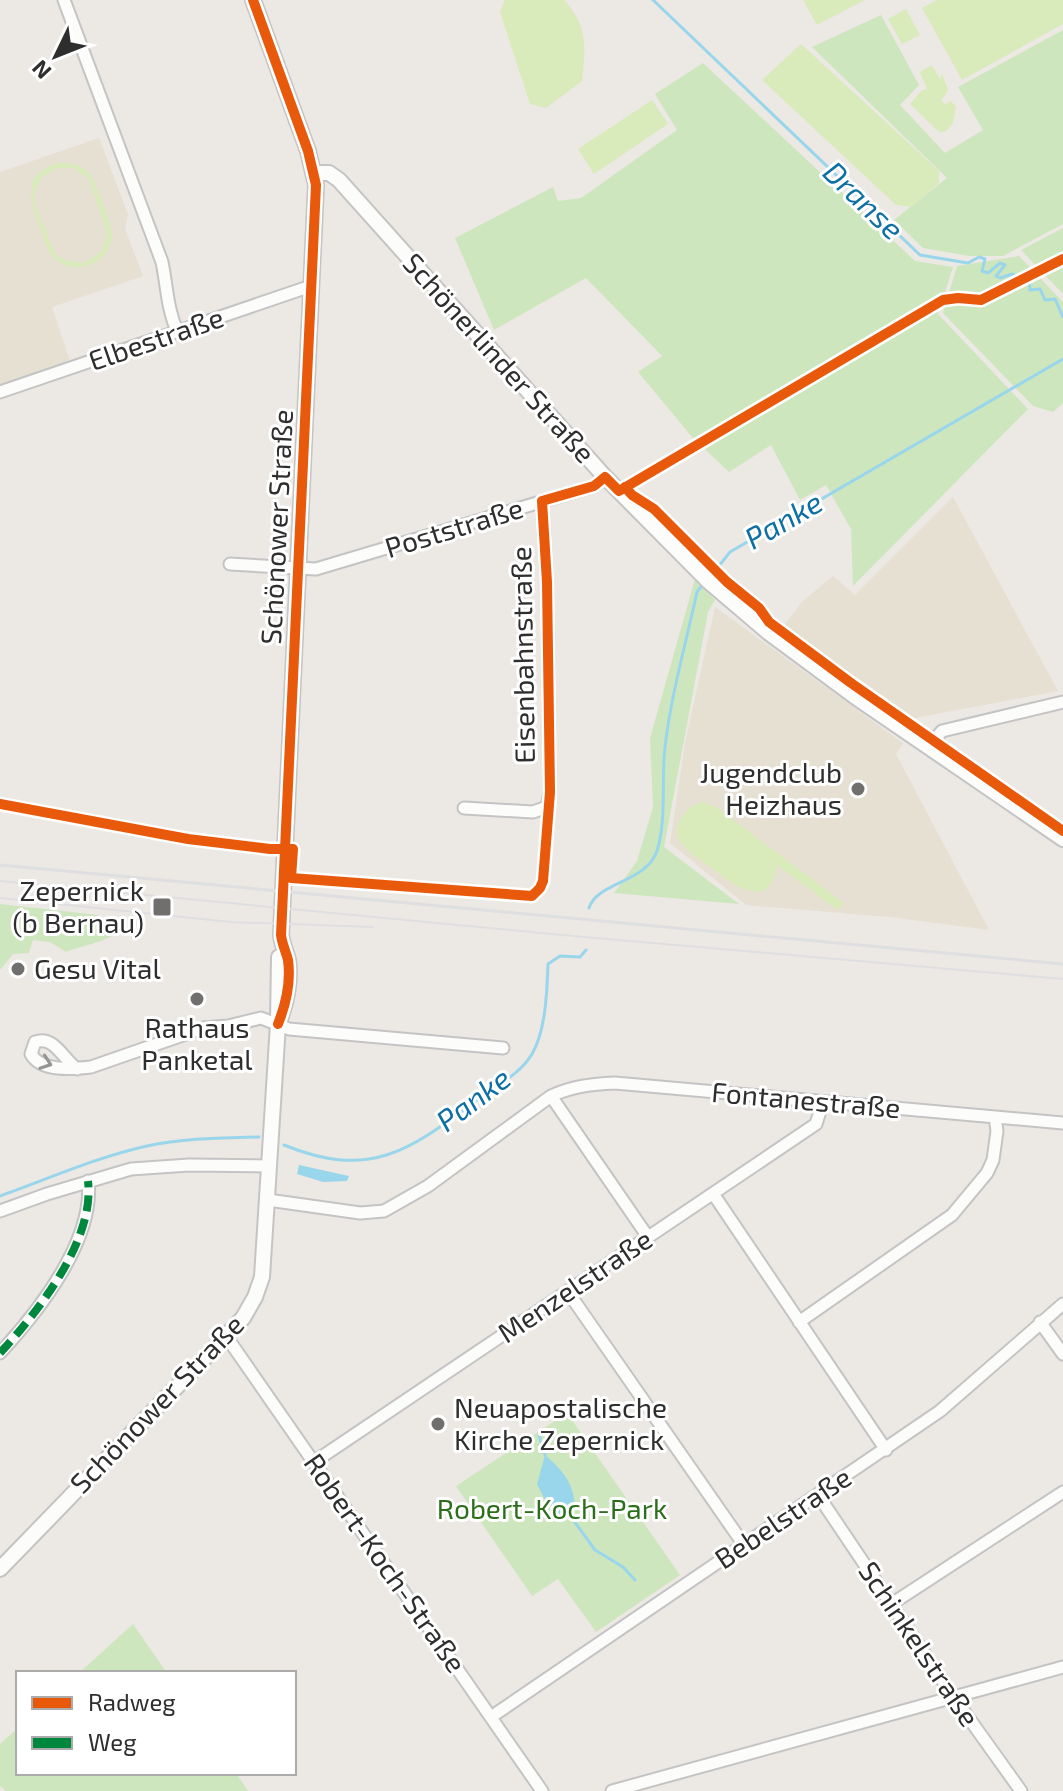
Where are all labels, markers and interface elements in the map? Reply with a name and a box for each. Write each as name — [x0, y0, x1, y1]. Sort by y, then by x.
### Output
north arrow — [16, 16, 96, 96]
text: N — [26, 56, 56, 85]
water label: Dranse — [817, 153, 912, 246]
street label: Schönerlinder Straße — [397, 246, 603, 469]
street label: Elbestraße — [84, 299, 228, 377]
street label: Schönower Straße — [253, 409, 299, 645]
water label: Panke — [738, 483, 828, 556]
street label: Poststraße — [381, 490, 527, 564]
street label: Eisenbahnstraße — [503, 546, 541, 764]
place label: Jugendclub Heizhaus — [700, 755, 842, 821]
marker: Jugendclub Heizhaus — [849, 780, 867, 798]
place label: Zepernick (b Bernau) — [12, 873, 144, 939]
marker: Zepernick (b Bernau) — [151, 896, 173, 918]
place label: Gesu Vital — [34, 951, 161, 985]
marker: Gesu Vital — [9, 960, 27, 978]
marker: Rathaus Panketal — [188, 990, 206, 1008]
place label: Rathaus Panketal — [141, 1010, 253, 1076]
one-way arrow — [38, 1054, 52, 1070]
water label: Panke — [429, 1059, 517, 1138]
street label: Fontanestraße — [710, 1074, 902, 1124]
street label: Menzelstraße — [491, 1221, 658, 1349]
street label: Schönower Straße — [62, 1307, 250, 1500]
place label: Neuapostalische Kirche Zepernick — [454, 1390, 667, 1456]
marker: Neuapostalische Kirche Zepernick — [429, 1415, 447, 1433]
street label: Robert-Koch-Straße — [297, 1446, 474, 1678]
street label: Bebelstraße — [708, 1459, 857, 1575]
park label: Robert-Koch-Park — [437, 1491, 667, 1525]
street label: Schinkelstraße — [852, 1555, 987, 1732]
legend — [16, 1671, 296, 1775]
text: Radweg — [88, 1687, 176, 1716]
text: Weg — [88, 1727, 137, 1756]

